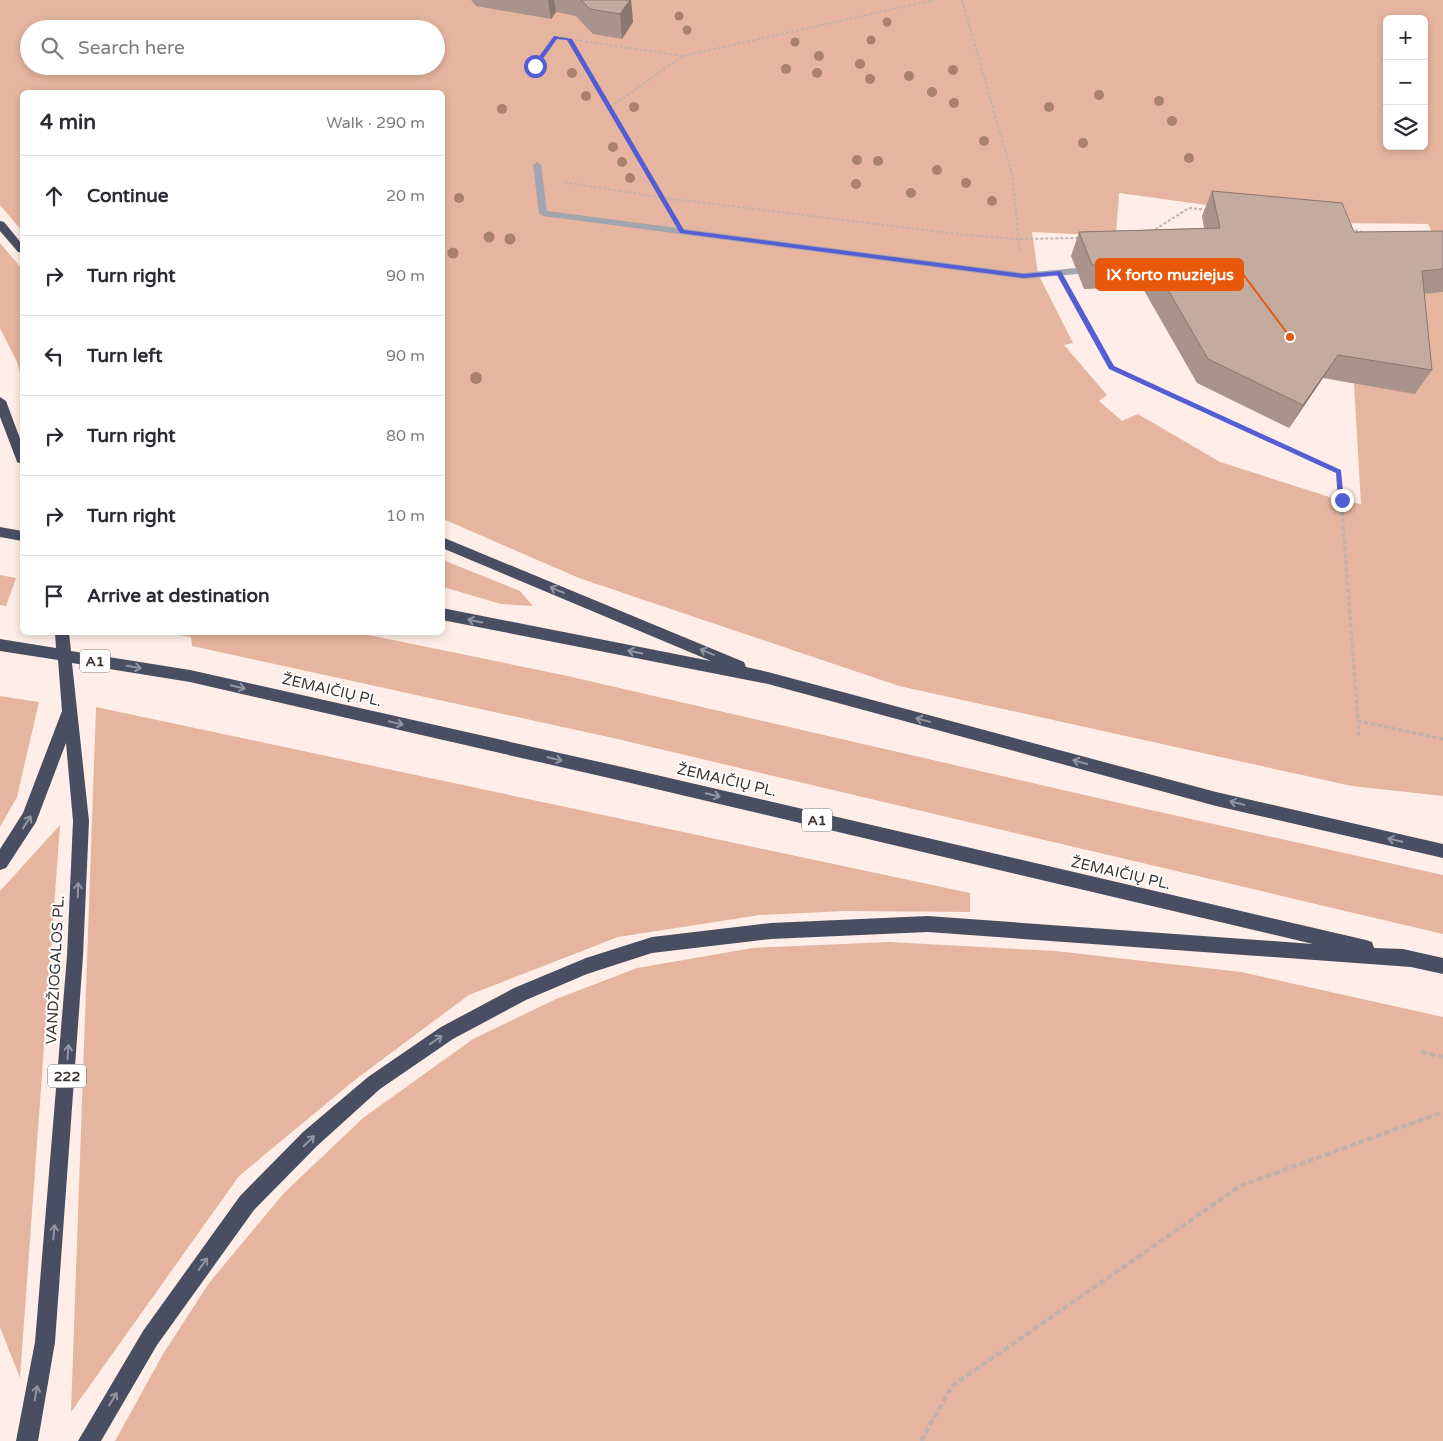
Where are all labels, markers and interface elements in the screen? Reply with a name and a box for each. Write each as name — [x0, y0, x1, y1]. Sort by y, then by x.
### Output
map controls — [1383, 15, 1428, 150]
button: + — [1383, 15, 1428, 60]
search box — [20, 20, 445, 75]
icon: search — [38, 34, 66, 62]
text: Search here — [78, 37, 185, 59]
route start — [524, 55, 547, 78]
button: − — [1383, 60, 1428, 105]
button: layers — [1383, 105, 1428, 150]
text: 4 min — [40, 110, 96, 135]
text: Walk · 290 m — [326, 113, 425, 133]
icon: ahead — [40, 182, 68, 210]
text: Continue — [87, 185, 169, 207]
text: 20 m — [386, 186, 425, 206]
callout: IX forto muziejus — [1096, 259, 1243, 290]
icon: right — [40, 262, 68, 290]
text: Turn right — [87, 265, 175, 287]
text: IX forto muziejus — [1106, 265, 1234, 285]
text: 90 m — [386, 266, 425, 286]
icon: left — [40, 342, 68, 370]
text: Turn left — [87, 345, 163, 367]
text: 90 m — [386, 346, 425, 366]
icon: right — [40, 422, 68, 450]
text: Turn right — [87, 425, 175, 447]
text: 80 m — [386, 426, 425, 446]
route end — [1331, 489, 1354, 512]
icon: right — [40, 502, 68, 530]
text: Turn right — [87, 505, 175, 527]
text: 10 m — [386, 506, 425, 526]
icon: arrive — [40, 582, 68, 610]
text: Arrive at destination — [87, 585, 270, 607]
one-way arrow — [550, 585, 565, 594]
one-way arrow — [467, 615, 483, 625]
one-way arrow — [627, 646, 643, 656]
one-way arrow — [700, 647, 715, 657]
road number: A1 — [80, 649, 110, 672]
one-way arrow — [126, 663, 142, 673]
street label: ŽEMAIČIŲ PL. — [280, 670, 384, 710]
one-way arrow — [229, 683, 245, 692]
one-way arrow — [916, 714, 932, 724]
one-way arrow — [388, 719, 404, 728]
one-way arrow — [546, 755, 562, 764]
one-way arrow — [1072, 757, 1088, 766]
street label: ŽEMAIČIŲ PL. — [675, 760, 779, 800]
one-way arrow — [705, 791, 721, 800]
one-way arrow — [1230, 798, 1246, 808]
road number: A1 — [802, 808, 832, 832]
one-way arrow — [22, 816, 32, 830]
one-way arrow — [1388, 835, 1404, 844]
street label: ŽEMAIČIŲ PL. — [1069, 853, 1173, 893]
one-way arrow — [74, 882, 83, 898]
street label: VANDŽIOGALOS PL. — [42, 895, 68, 1045]
one-way arrow — [429, 1035, 443, 1045]
one-way arrow — [64, 1045, 73, 1061]
road number: 222 — [48, 1064, 86, 1088]
one-way arrow — [302, 1135, 315, 1147]
one-way arrow — [49, 1224, 59, 1240]
one-way arrow — [198, 1257, 208, 1271]
one-way arrow — [31, 1385, 41, 1401]
one-way arrow — [109, 1392, 119, 1407]

